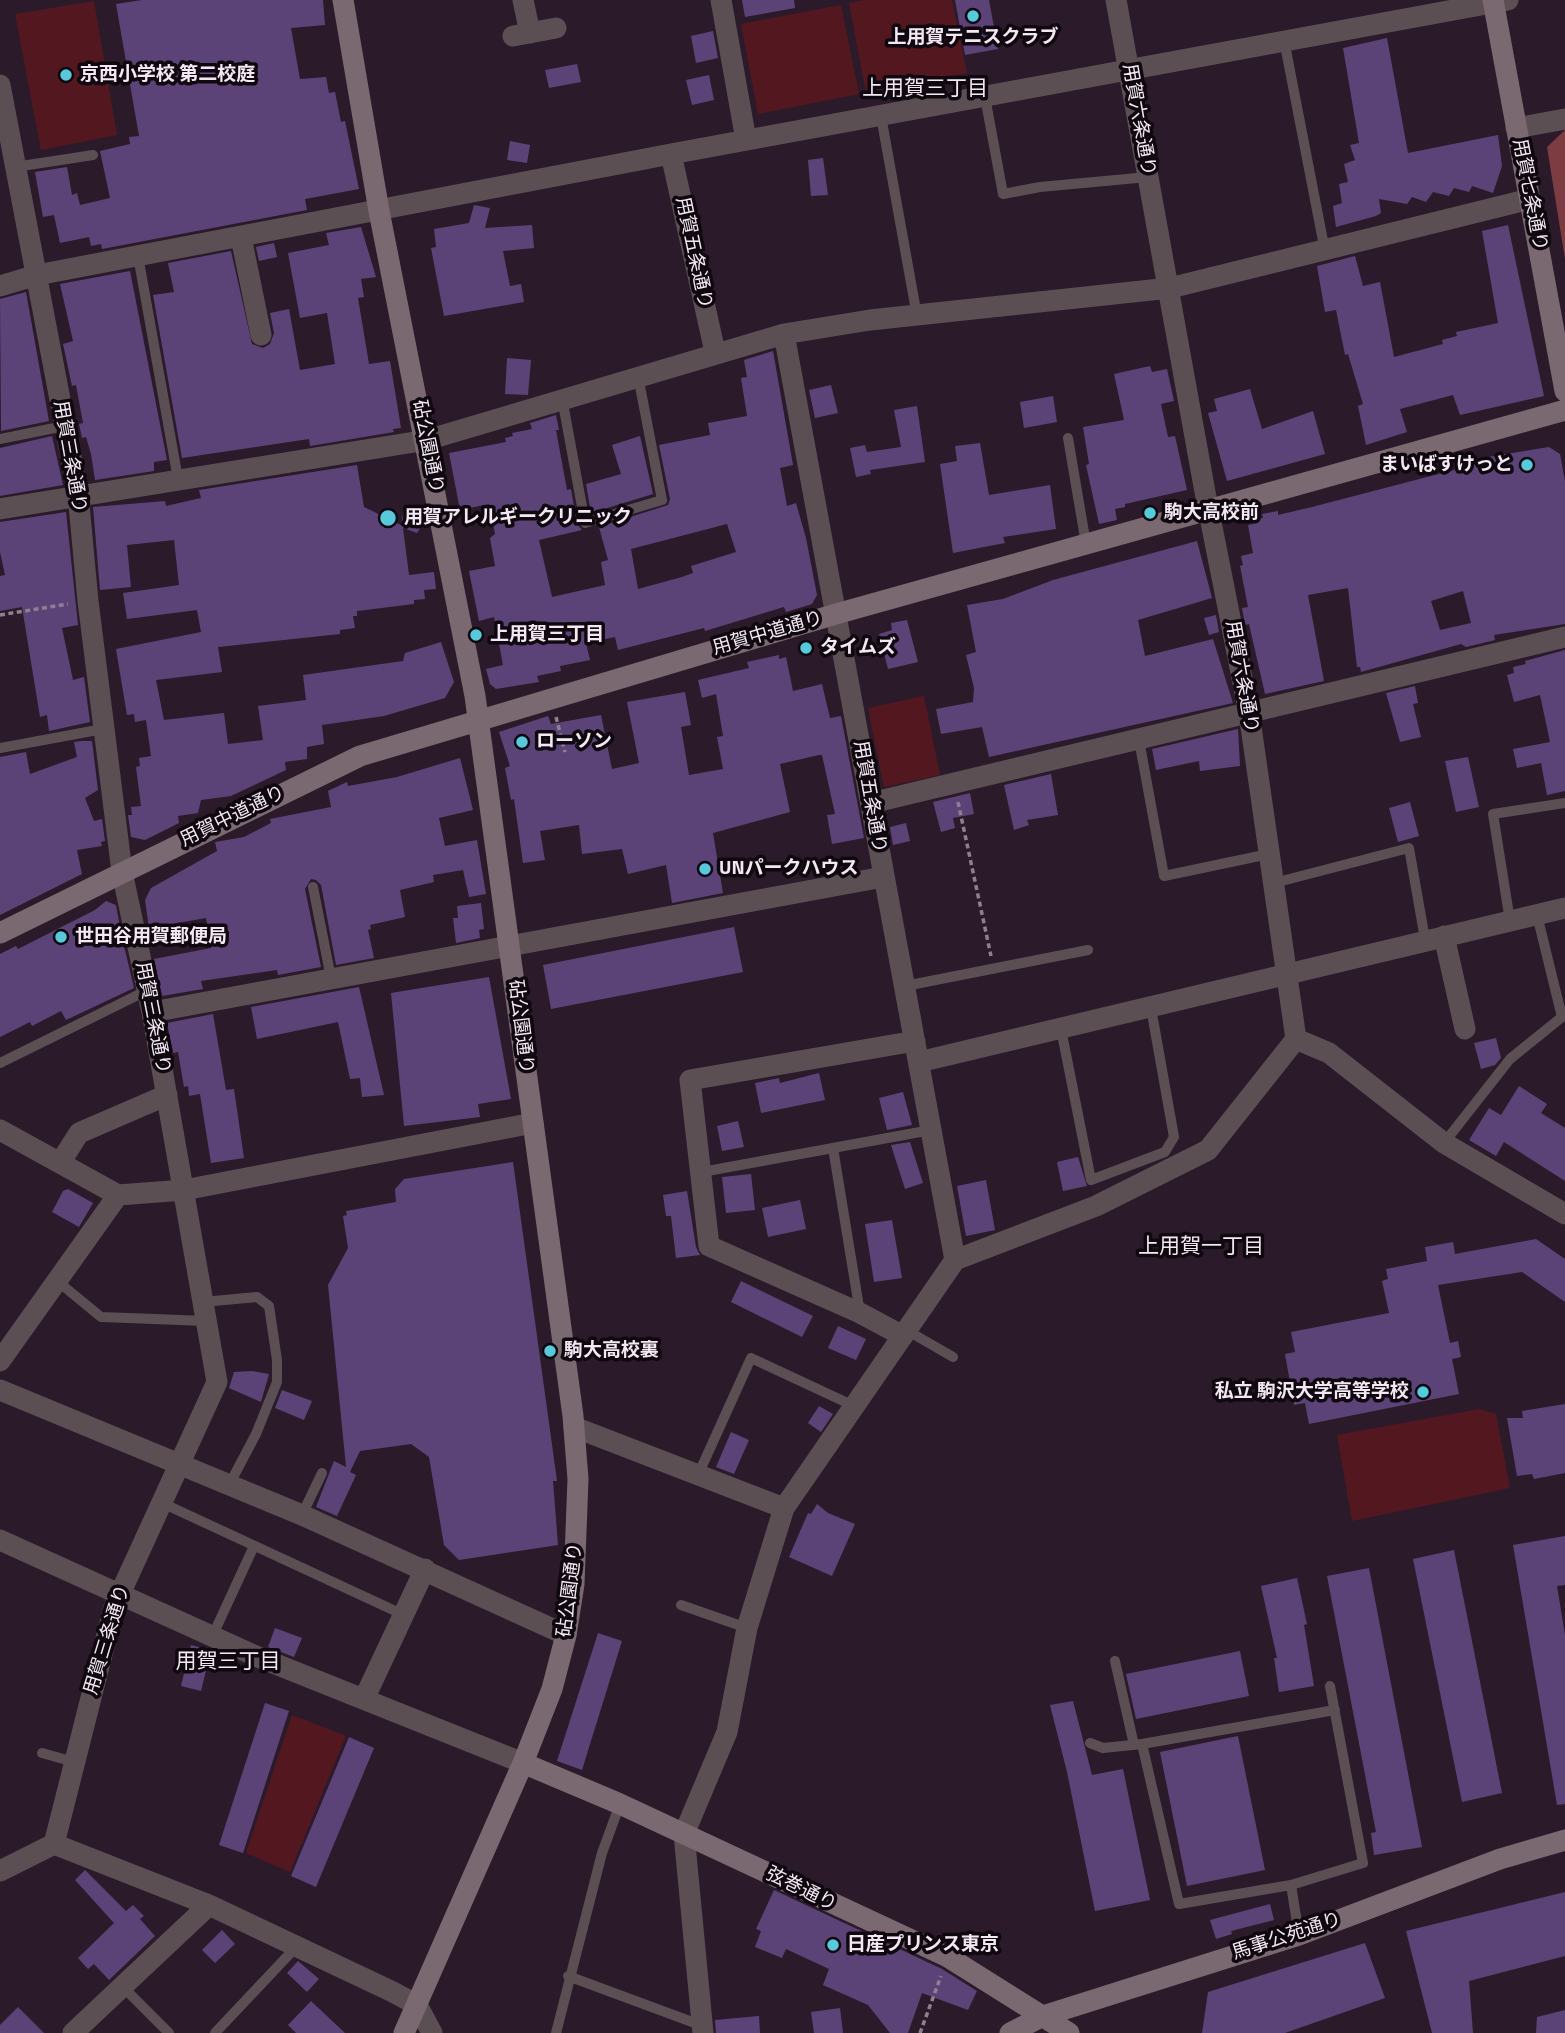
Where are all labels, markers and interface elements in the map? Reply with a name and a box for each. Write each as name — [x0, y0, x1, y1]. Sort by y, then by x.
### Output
marker: 上用賀テニスクラブ — [965, 8, 981, 24]
place label: 上用賀テニスクラブ — [888, 27, 1058, 49]
street label: 用賀六条通り — [1117, 62, 1159, 178]
place label: 京西小学校 第二校庭 — [80, 64, 255, 86]
marker: 京西小学校 第二校庭 — [58, 67, 74, 83]
district label: 上用賀三丁目 — [862, 77, 988, 103]
street label: 用賀七条通り — [1507, 137, 1551, 253]
street label: 用賀五条通り — [670, 195, 716, 311]
street label: 砧公園通り — [407, 398, 447, 496]
street label: 用賀三条通り — [48, 399, 90, 515]
place label: まいばすけっと — [1380, 454, 1513, 476]
marker: まいばすけっと — [1519, 457, 1535, 473]
place label: 駒大高校前 — [1164, 502, 1259, 524]
marker: 駒大高校前 — [1142, 505, 1158, 521]
place label: 用賀アレルギークリニック — [404, 507, 632, 529]
marker: 用賀アレルギークリニック — [378, 508, 398, 528]
street label: 用賀中道通り — [710, 607, 826, 661]
street label: 用賀六条通り — [1220, 619, 1262, 735]
place label: 上用賀三丁目 — [490, 624, 604, 646]
marker: 上用賀三丁目 — [468, 627, 484, 643]
place label: タイムズ — [820, 637, 896, 659]
marker: タイムズ — [798, 640, 814, 656]
place label: ローソン — [536, 731, 612, 753]
marker: ローソン — [514, 734, 530, 750]
street label: 用賀五条通り — [848, 739, 890, 855]
street label: 用賀中道通り — [177, 782, 289, 852]
place label: UNパークハウス — [719, 858, 859, 880]
marker: UNパークハウス — [697, 861, 713, 877]
place label: 世田谷用賀郵便局 — [75, 926, 227, 948]
marker: 世田谷用賀郵便局 — [53, 929, 69, 945]
street label: 用賀三条通り — [130, 960, 174, 1076]
street label: 砧公園通り — [503, 978, 537, 1076]
district label: 上用賀一丁目 — [1138, 1235, 1264, 1261]
place label: 駒大高校裏 — [564, 1340, 659, 1362]
marker: 駒大高校裏 — [542, 1343, 558, 1359]
place label: 私立 駒沢大学高等学校 — [1215, 1381, 1409, 1403]
marker: 私立 駒沢大学高等学校 — [1415, 1384, 1431, 1400]
street label: 砧公園通り — [554, 1541, 588, 1639]
street label: 用賀三条通り — [80, 1582, 136, 1698]
district label: 用賀三丁目 — [176, 1650, 280, 1676]
street label: 弦巻通り — [762, 1863, 840, 1917]
street label: 馬事公苑通り — [1229, 1909, 1345, 1965]
place label: 日産プリンス東京 — [847, 1934, 999, 1956]
marker: 日産プリンス東京 — [825, 1937, 841, 1953]

